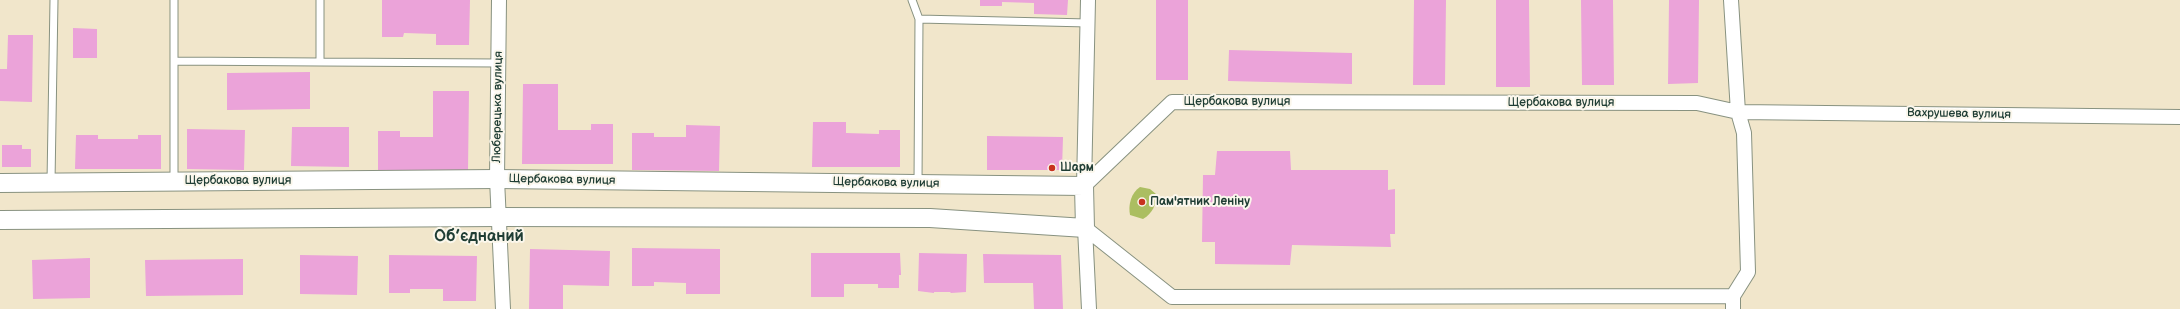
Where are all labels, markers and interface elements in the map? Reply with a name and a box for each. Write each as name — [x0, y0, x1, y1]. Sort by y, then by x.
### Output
street label: Люберецька вулиця — [490, 51, 506, 163]
street label: Щербакова вулиця — [1184, 95, 1290, 109]
street label: Щербакова вулиця — [1508, 96, 1614, 110]
street label: Вахрушева вулиця — [1907, 106, 2011, 122]
place label: Шарм — [1060, 161, 1094, 175]
marker: Шарм — [1047, 163, 1057, 173]
street label: Щербакова вулиця — [508, 172, 616, 188]
street label: Щербакова вулиця — [185, 174, 291, 188]
street label: Щербакова вулиця — [832, 175, 940, 191]
place label: Пам'ятник Леніну — [1150, 195, 1250, 209]
marker: Пам'ятник Леніну — [1137, 197, 1147, 207]
district label: Об’єднаний — [434, 227, 524, 247]

